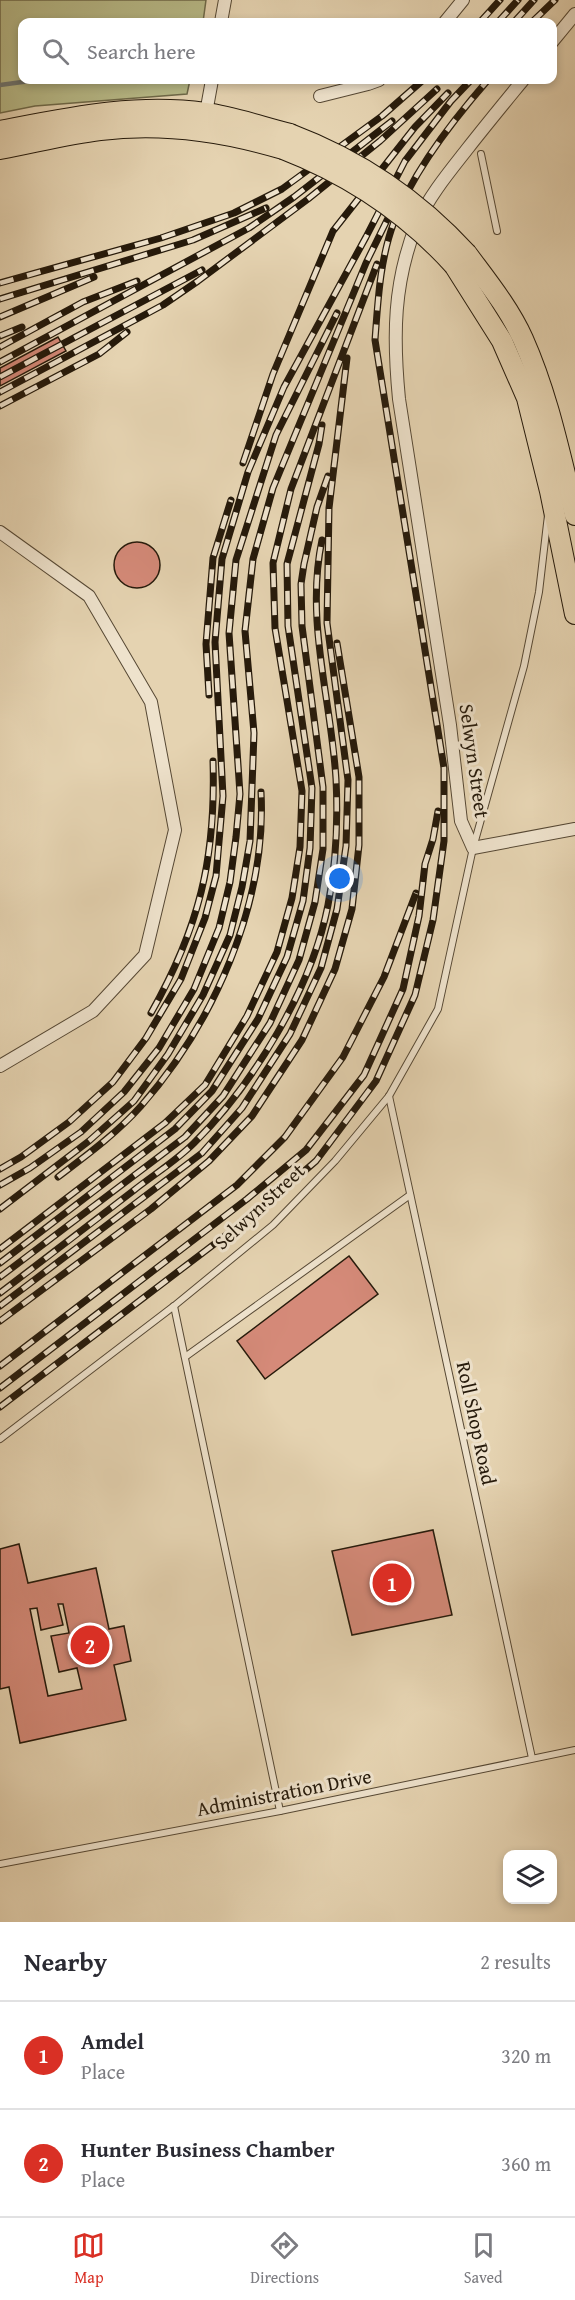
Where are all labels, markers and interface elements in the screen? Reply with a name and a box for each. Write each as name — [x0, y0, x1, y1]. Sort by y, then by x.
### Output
search box — [18, 18, 557, 84]
icon: search — [39, 35, 72, 68]
text: Search here — [87, 35, 196, 67]
street label: Selwyn Street — [453, 702, 497, 820]
your location — [325, 864, 354, 893]
street label: Selwyn Street — [207, 1156, 311, 1256]
street label: Roll Shop Road — [450, 1359, 504, 1488]
pin: 1 — [372, 1560, 412, 1606]
pin: 2 — [70, 1622, 110, 1668]
street label: Administration Drive — [194, 1761, 374, 1823]
map controls — [503, 1850, 557, 1904]
button: layers — [503, 1850, 557, 1904]
text: Nearby — [24, 1942, 107, 1981]
text: 2 results — [480, 1947, 551, 1976]
text: Amdel — [81, 2025, 144, 2057]
text: 1 — [38, 2041, 49, 2070]
text: 320 m — [501, 2041, 551, 2070]
text: Place — [81, 2057, 125, 2086]
text: Hunter Business Chamber — [81, 2133, 335, 2165]
text: 2 — [38, 2149, 49, 2178]
text: 360 m — [501, 2149, 551, 2178]
text: Place — [81, 2165, 125, 2194]
tab: Map — [72, 2229, 105, 2289]
tab: Directions — [250, 2229, 319, 2289]
tab: Saved — [464, 2229, 503, 2289]

